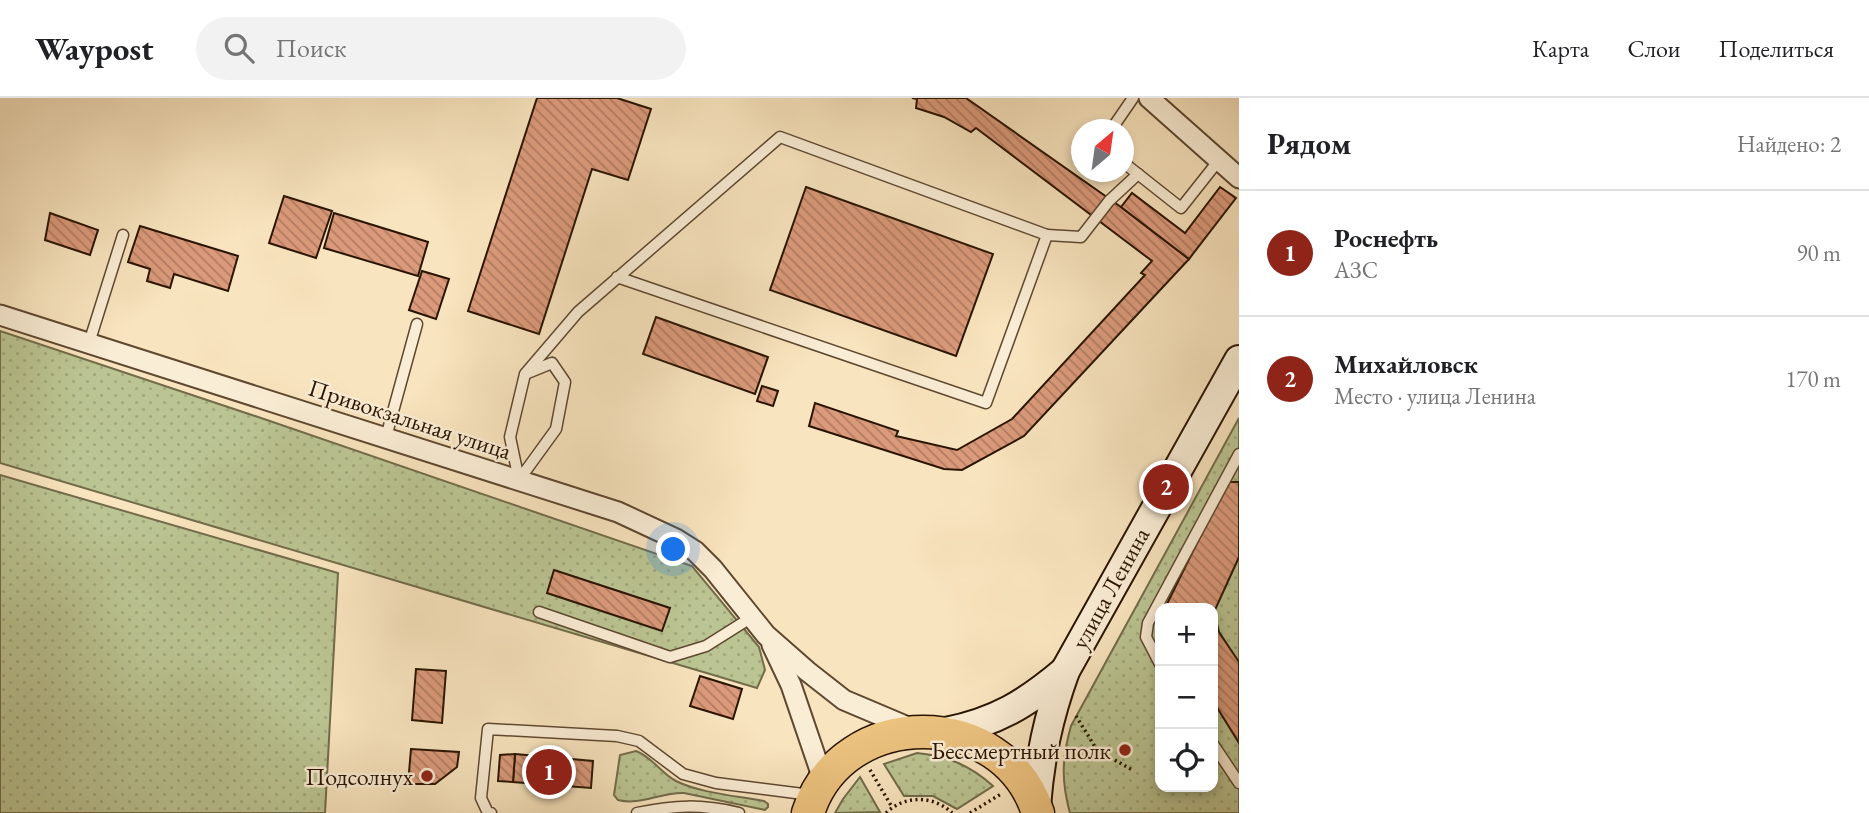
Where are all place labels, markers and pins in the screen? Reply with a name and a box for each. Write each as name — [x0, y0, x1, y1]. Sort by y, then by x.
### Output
pin: 2 — [1143, 461, 1189, 513]
place label: Бессмертный полк — [931, 735, 1112, 766]
marker: Бессмертный полк — [1117, 742, 1133, 758]
pin: 1 — [526, 746, 572, 798]
place label: Подсолнух — [305, 761, 414, 792]
marker: Подсолнух — [419, 768, 435, 784]

